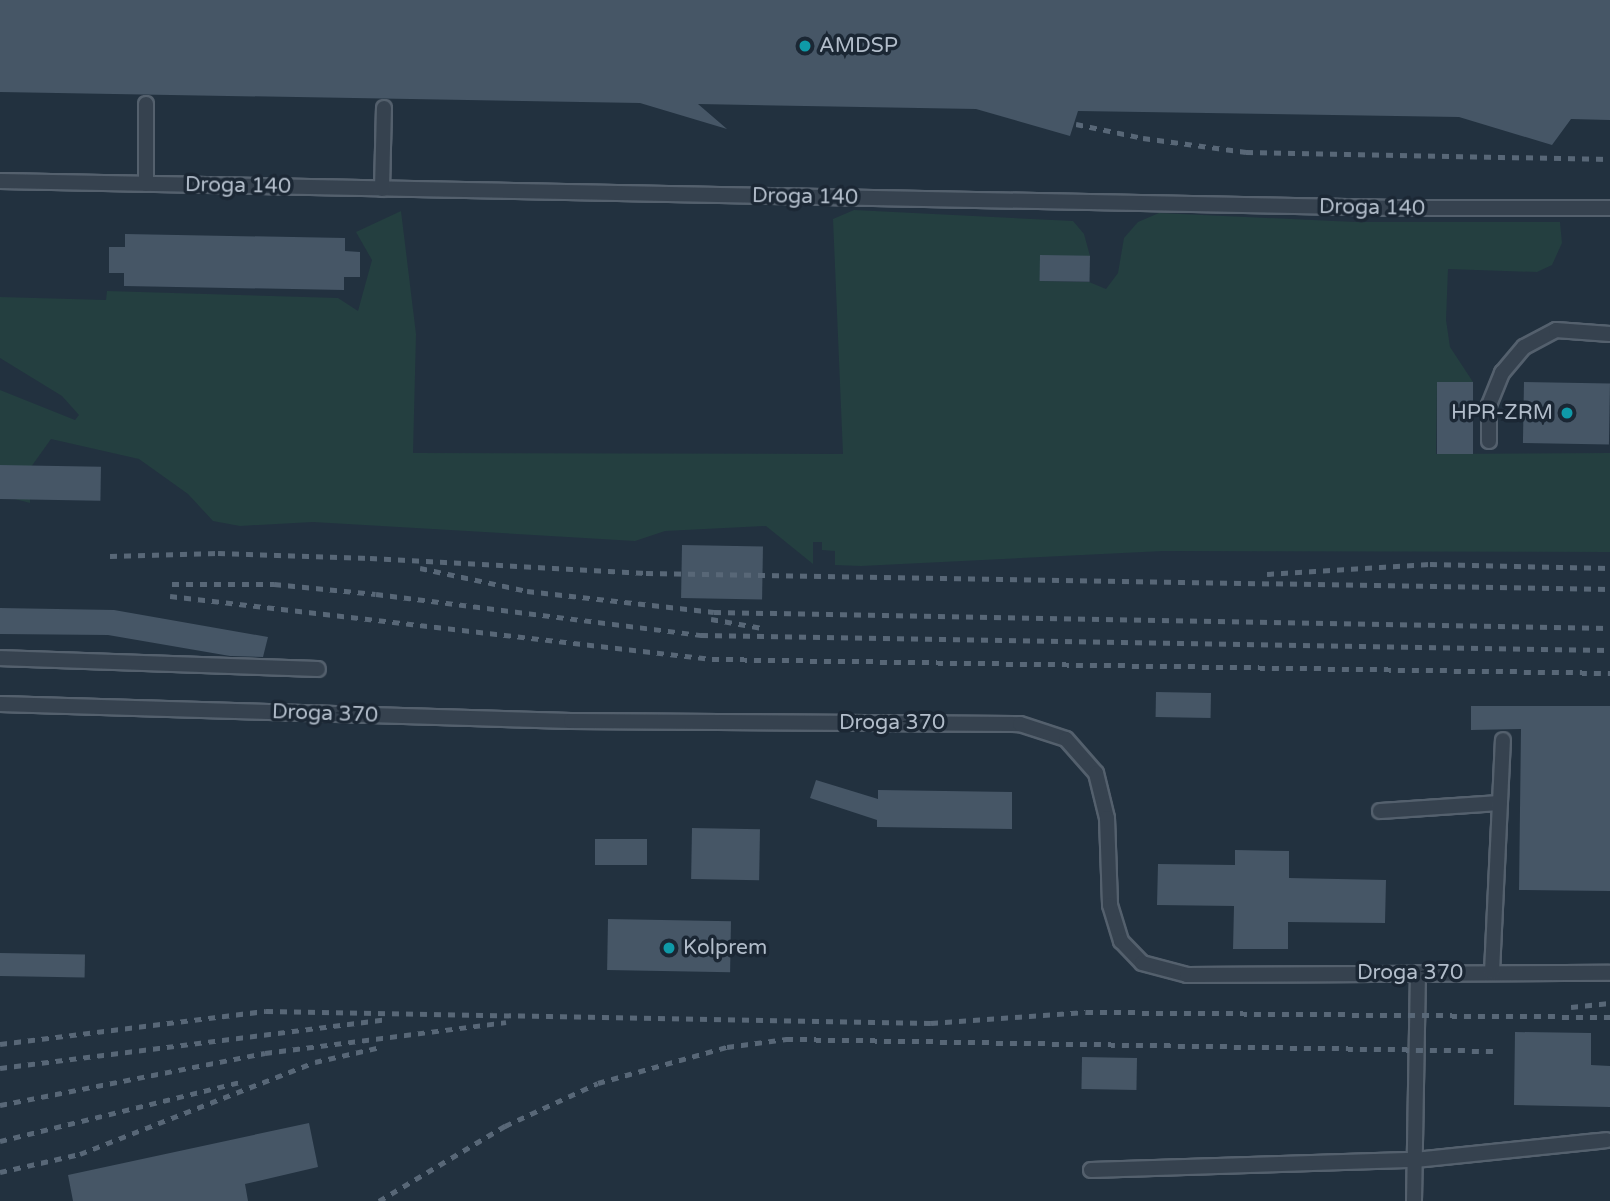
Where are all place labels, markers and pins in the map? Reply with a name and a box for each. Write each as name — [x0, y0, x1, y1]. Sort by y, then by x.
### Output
place label: AMDSP — [819, 33, 898, 59]
marker: AMDSP — [797, 38, 813, 54]
place label: HPR-ZRM — [1451, 400, 1553, 426]
marker: HPR-ZRM — [1559, 405, 1575, 421]
place label: Kolprem — [683, 935, 767, 961]
marker: Kolprem — [661, 940, 677, 956]

